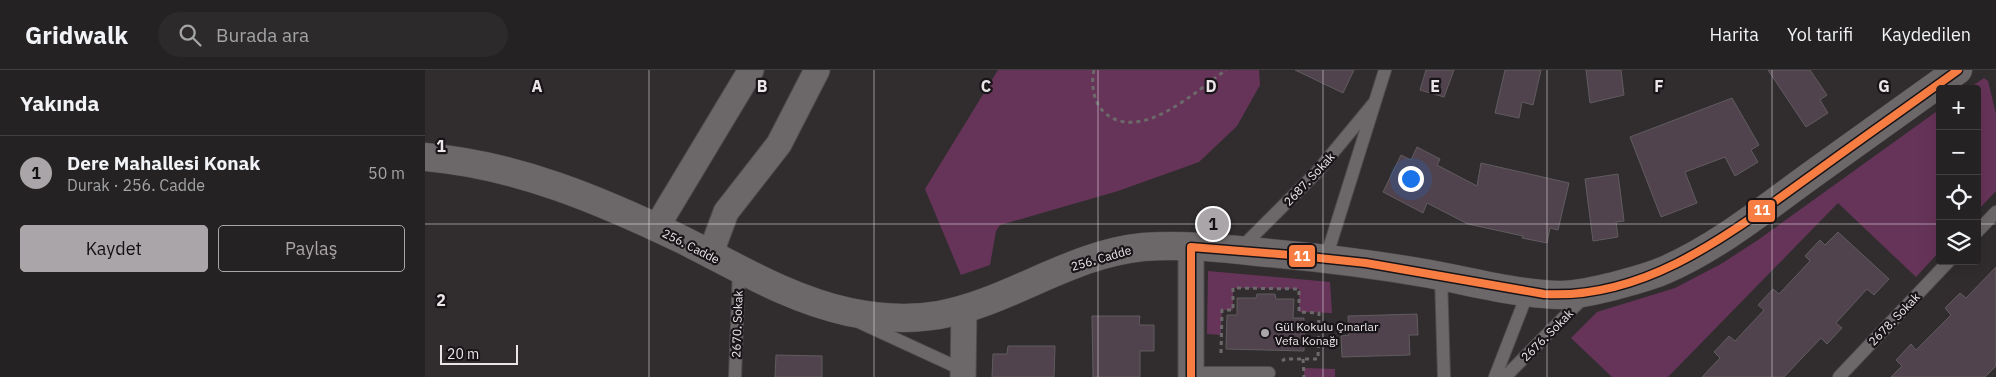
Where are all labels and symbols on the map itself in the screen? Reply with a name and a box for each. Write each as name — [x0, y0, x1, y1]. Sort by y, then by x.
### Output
text: A — [532, 76, 543, 96]
text: B — [757, 76, 768, 96]
text: C — [981, 76, 991, 96]
text: D — [1205, 76, 1217, 96]
text: E — [1430, 76, 1440, 96]
text: F — [1654, 76, 1664, 96]
text: G — [1878, 76, 1890, 96]
text: 1 — [436, 136, 446, 156]
street label: 2687. Sokak — [1280, 149, 1338, 209]
your location — [1398, 166, 1424, 192]
line badge: 11 — [1747, 199, 1776, 223]
text: 11 — [1754, 201, 1771, 219]
pin: 1 — [1197, 205, 1229, 243]
street label: 256. Cadde — [660, 225, 722, 267]
street label: 256. Cadde — [1069, 242, 1133, 274]
line badge: 11 — [1288, 244, 1316, 268]
text: 11 — [1294, 247, 1311, 265]
street label: 2670. Sokak — [728, 289, 746, 358]
street label: 2678. Sokak — [1865, 289, 1923, 349]
text: 2 — [436, 290, 446, 310]
street label: 2676. Sokak — [1518, 305, 1577, 364]
place label: Gül Kokulu Çınarlar Vefa Konağı — [1275, 319, 1379, 348]
marker: Gül Kokulu Çınarlar Vefa Konağı — [1259, 327, 1271, 339]
scale bar — [440, 342, 517, 365]

